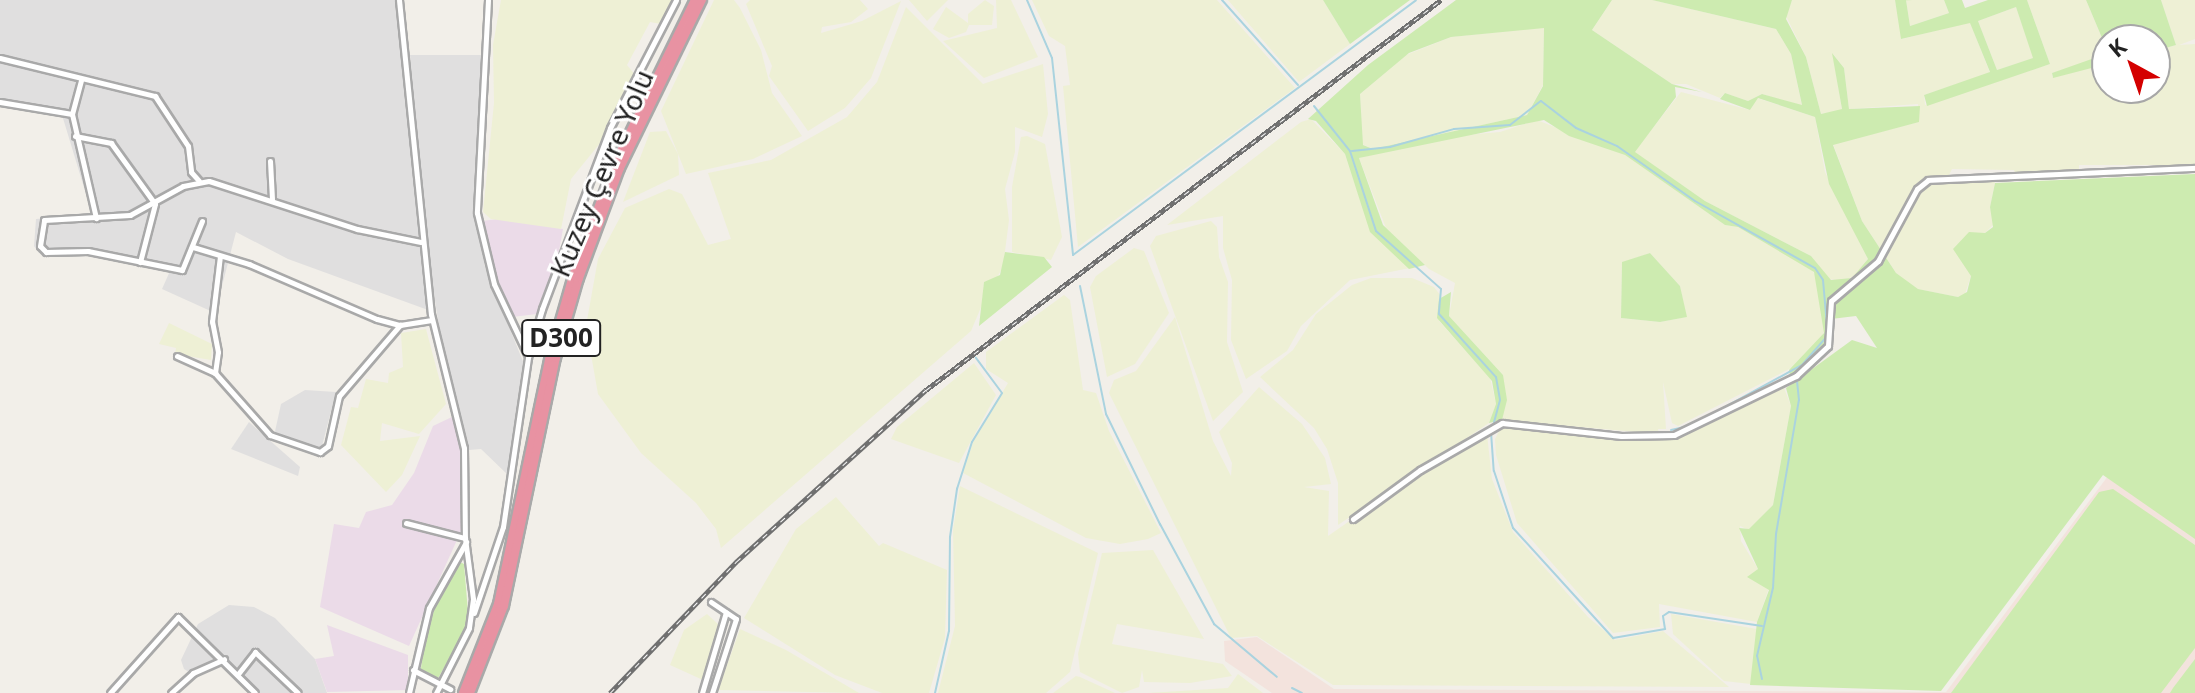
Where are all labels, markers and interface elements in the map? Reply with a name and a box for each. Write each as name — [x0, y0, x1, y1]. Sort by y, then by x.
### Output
north arrow — [2091, 24, 2171, 104]
text: K — [2102, 31, 2132, 63]
street label: Kuzey Çevre Yolu — [542, 64, 660, 282]
road number: D300 — [521, 316, 601, 360]

